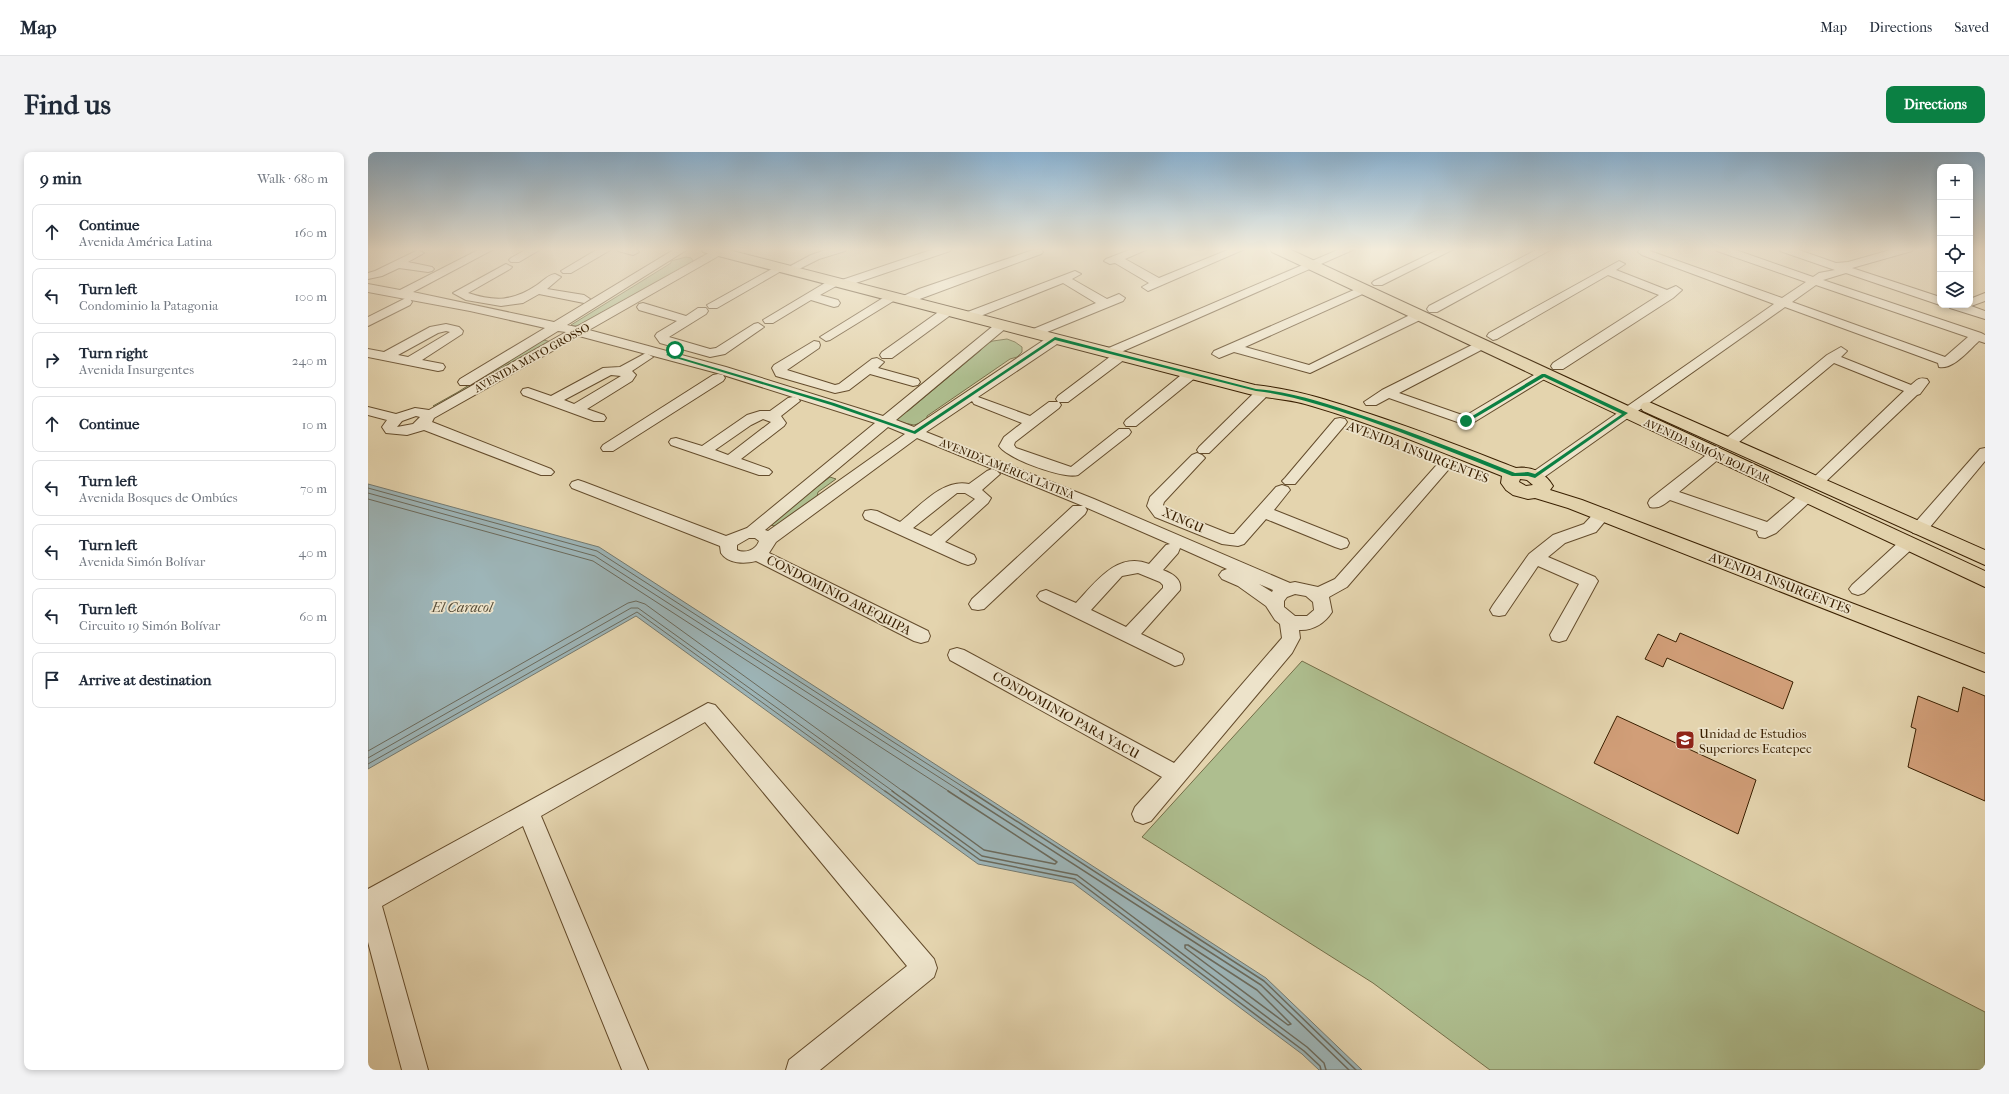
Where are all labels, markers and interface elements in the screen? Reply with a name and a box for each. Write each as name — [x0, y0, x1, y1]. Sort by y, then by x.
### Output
text: Map — [20, 17, 56, 39]
text: Map — [1820, 19, 1847, 36]
text: Directions — [1869, 19, 1932, 36]
text: Saved — [1954, 19, 1989, 36]
button: Directions — [1886, 86, 1985, 123]
text: Find us — [24, 88, 111, 121]
map controls — [1937, 164, 1973, 308]
button: + — [1937, 164, 1973, 200]
text: 9 min — [40, 168, 82, 188]
text: Walk · 680 m — [257, 171, 328, 186]
button: − — [1937, 200, 1973, 236]
text: Continue — [79, 216, 139, 234]
icon: ahead — [41, 221, 63, 243]
text: 160 m — [295, 225, 327, 240]
text: Avenida América Latina — [79, 234, 212, 249]
button: locate — [1937, 236, 1973, 272]
button: layers — [1937, 272, 1973, 308]
text: Turn left — [79, 280, 137, 298]
icon: left — [41, 285, 63, 307]
text: 100 m — [294, 289, 327, 304]
text: Condominio la Patagonia — [79, 298, 218, 313]
street label: AVENIDA MATO GROSSO — [471, 321, 592, 396]
route start — [666, 341, 684, 359]
text: Turn right — [79, 344, 148, 362]
icon: right — [41, 349, 63, 371]
text: 240 m — [292, 353, 327, 368]
text: Avenida Insurgentes — [79, 362, 194, 377]
route end — [1457, 412, 1475, 430]
icon: ahead — [41, 413, 63, 435]
text: Continue — [79, 415, 139, 433]
street label: AVENIDA SIMÓN BOLÍVAR — [1641, 416, 1773, 486]
text: 10 m — [302, 417, 327, 432]
street label: AVENIDA INSURGENTES — [1344, 418, 1491, 486]
street label: AVENIDA AMÉRICA LATINA — [937, 436, 1077, 502]
text: Turn left — [79, 472, 137, 490]
icon: left — [41, 477, 63, 499]
text: 70 m — [300, 481, 327, 496]
text: Avenida Bosques de Ombúes — [79, 490, 238, 505]
street label: XINGU — [1160, 504, 1206, 536]
text: Turn left — [79, 536, 137, 554]
icon: left — [41, 541, 63, 563]
text: 40 m — [299, 545, 327, 560]
street label: AVENIDA INSURGENTES — [1706, 549, 1853, 617]
street label: CONDOMINIO AREQUIPA — [764, 552, 914, 638]
text: Avenida Simón Bolívar — [79, 554, 205, 569]
water label: El Caracol — [431, 599, 494, 616]
text: Turn left — [79, 600, 137, 618]
icon: left — [41, 605, 63, 627]
text: 60 m — [299, 609, 327, 624]
text: Circuito 19 Simón Bolívar — [79, 618, 220, 633]
street label: CONDOMINIO PARA YACU — [990, 668, 1142, 762]
icon: arrive — [41, 669, 63, 691]
text: Arrive at destination — [79, 671, 211, 689]
place label: Unidad de Estudios Superiores Ecatepec — [1699, 726, 1812, 756]
school or university icon: Unidad de Estudios Superiores Ecatepec — [1674, 729, 1696, 751]

